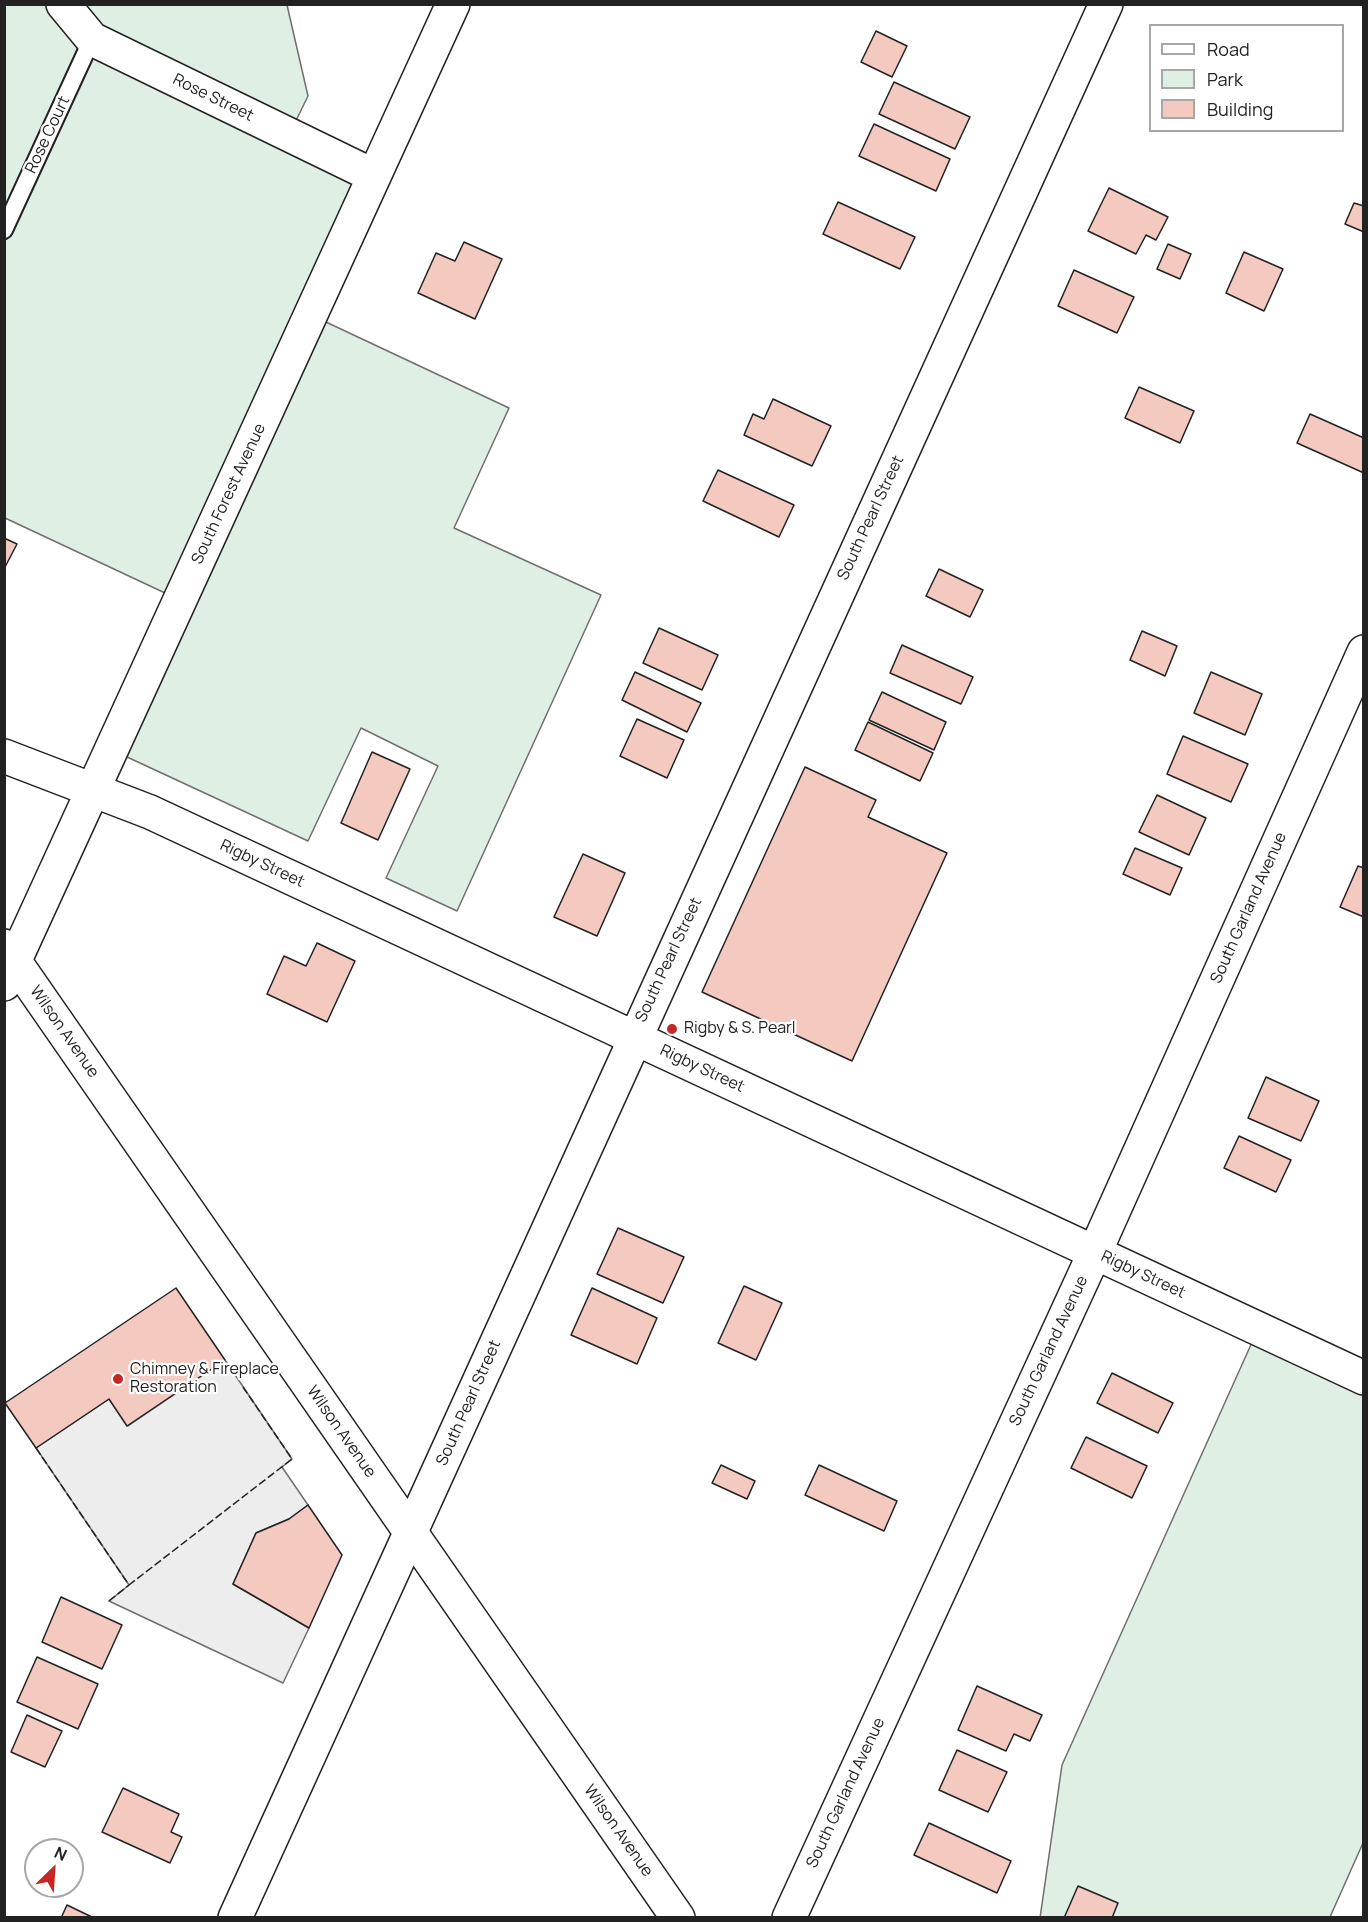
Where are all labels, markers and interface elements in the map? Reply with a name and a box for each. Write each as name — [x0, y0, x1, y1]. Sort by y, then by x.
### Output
legend — [1149, 24, 1344, 132]
text: Road — [1207, 37, 1250, 61]
text: Park — [1207, 67, 1243, 91]
street label: Rose Street — [170, 70, 256, 126]
street label: Rose Court — [22, 93, 74, 177]
text: Building — [1207, 97, 1273, 121]
street label: South Forest Avenue — [188, 421, 270, 567]
street label: South Pearl Street — [834, 453, 908, 583]
street label: South Garland Avenue — [1207, 829, 1291, 987]
street label: Rigby Street — [217, 836, 307, 892]
street label: South Pearl Street — [632, 895, 706, 1025]
street label: Wilson Avenue — [25, 982, 103, 1082]
place label: Rigby & S. Pearl — [684, 1019, 796, 1039]
marker: Rigby & S. Pearl — [665, 1022, 679, 1036]
street label: Rigby Street — [657, 1041, 747, 1097]
street label: Rigby Street — [1098, 1247, 1188, 1303]
street label: South Garland Avenue — [1006, 1273, 1092, 1429]
street label: South Pearl Street — [433, 1337, 505, 1469]
place label: Chimney & Fireplace Restoration — [130, 1360, 279, 1398]
marker: Chimney & Fireplace Restoration — [111, 1372, 125, 1386]
street label: Wilson Avenue — [302, 1382, 380, 1482]
street label: South Garland Avenue — [803, 1715, 889, 1871]
street label: Wilson Avenue — [579, 1781, 657, 1881]
north arrow — [24, 1838, 84, 1898]
text: N — [51, 1841, 71, 1866]

